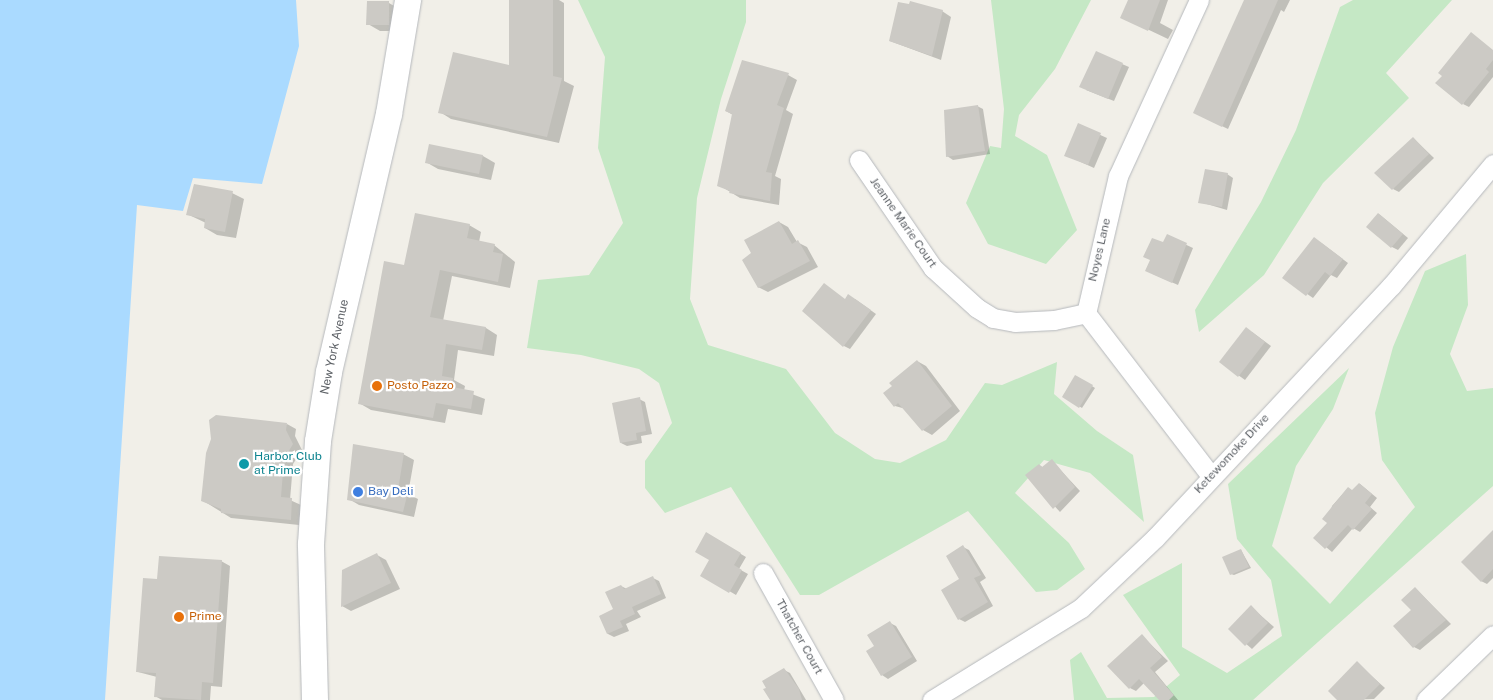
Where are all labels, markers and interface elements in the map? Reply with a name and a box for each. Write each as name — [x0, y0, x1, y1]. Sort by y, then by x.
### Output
street label: Jeanne Marie Court — [866, 175, 940, 271]
street label: Noyes Lane — [1086, 217, 1114, 283]
street label: New York Avenue — [318, 298, 352, 396]
place label: Posto Pazzo — [387, 379, 454, 393]
marker: Posto Pazzo — [371, 380, 383, 392]
street label: Ketewomoke Drive — [1191, 411, 1273, 497]
place label: Harbor Club at Prime — [254, 450, 322, 478]
marker: Harbor Club at Prime — [238, 458, 250, 470]
place label: Bay Deli — [368, 485, 413, 499]
marker: Bay Deli — [352, 486, 364, 498]
street label: Thatcher Court — [772, 597, 826, 677]
place label: Prime — [189, 610, 222, 624]
marker: Prime — [173, 611, 185, 623]

